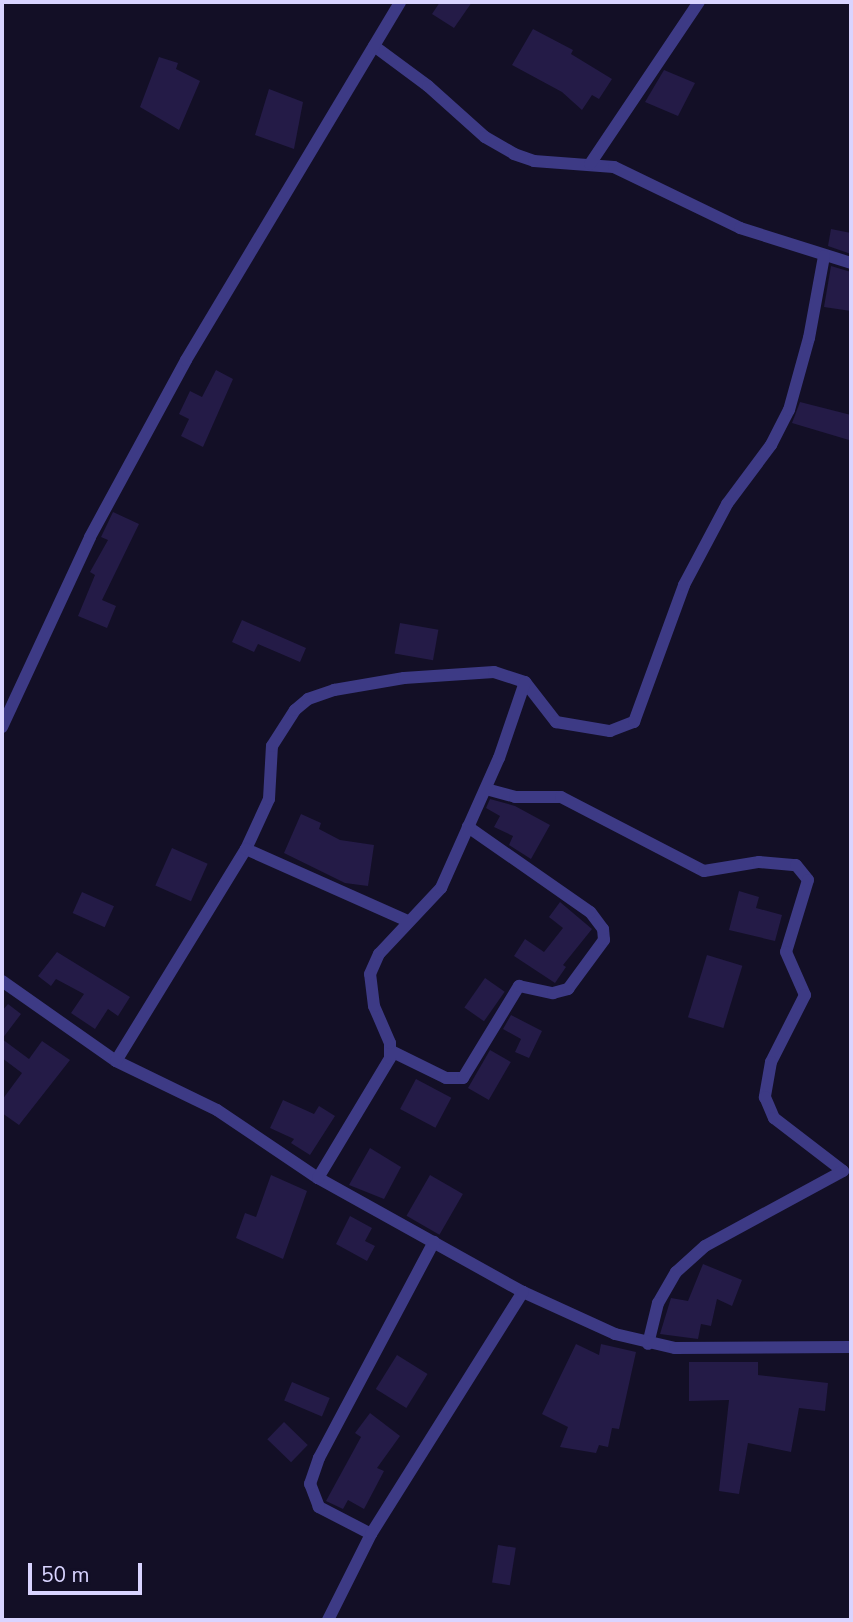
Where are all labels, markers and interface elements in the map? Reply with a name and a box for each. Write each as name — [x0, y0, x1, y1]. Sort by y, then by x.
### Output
scale bar — [32, 1548, 145, 1592]
text: 50 m — [41, 1561, 90, 1589]

